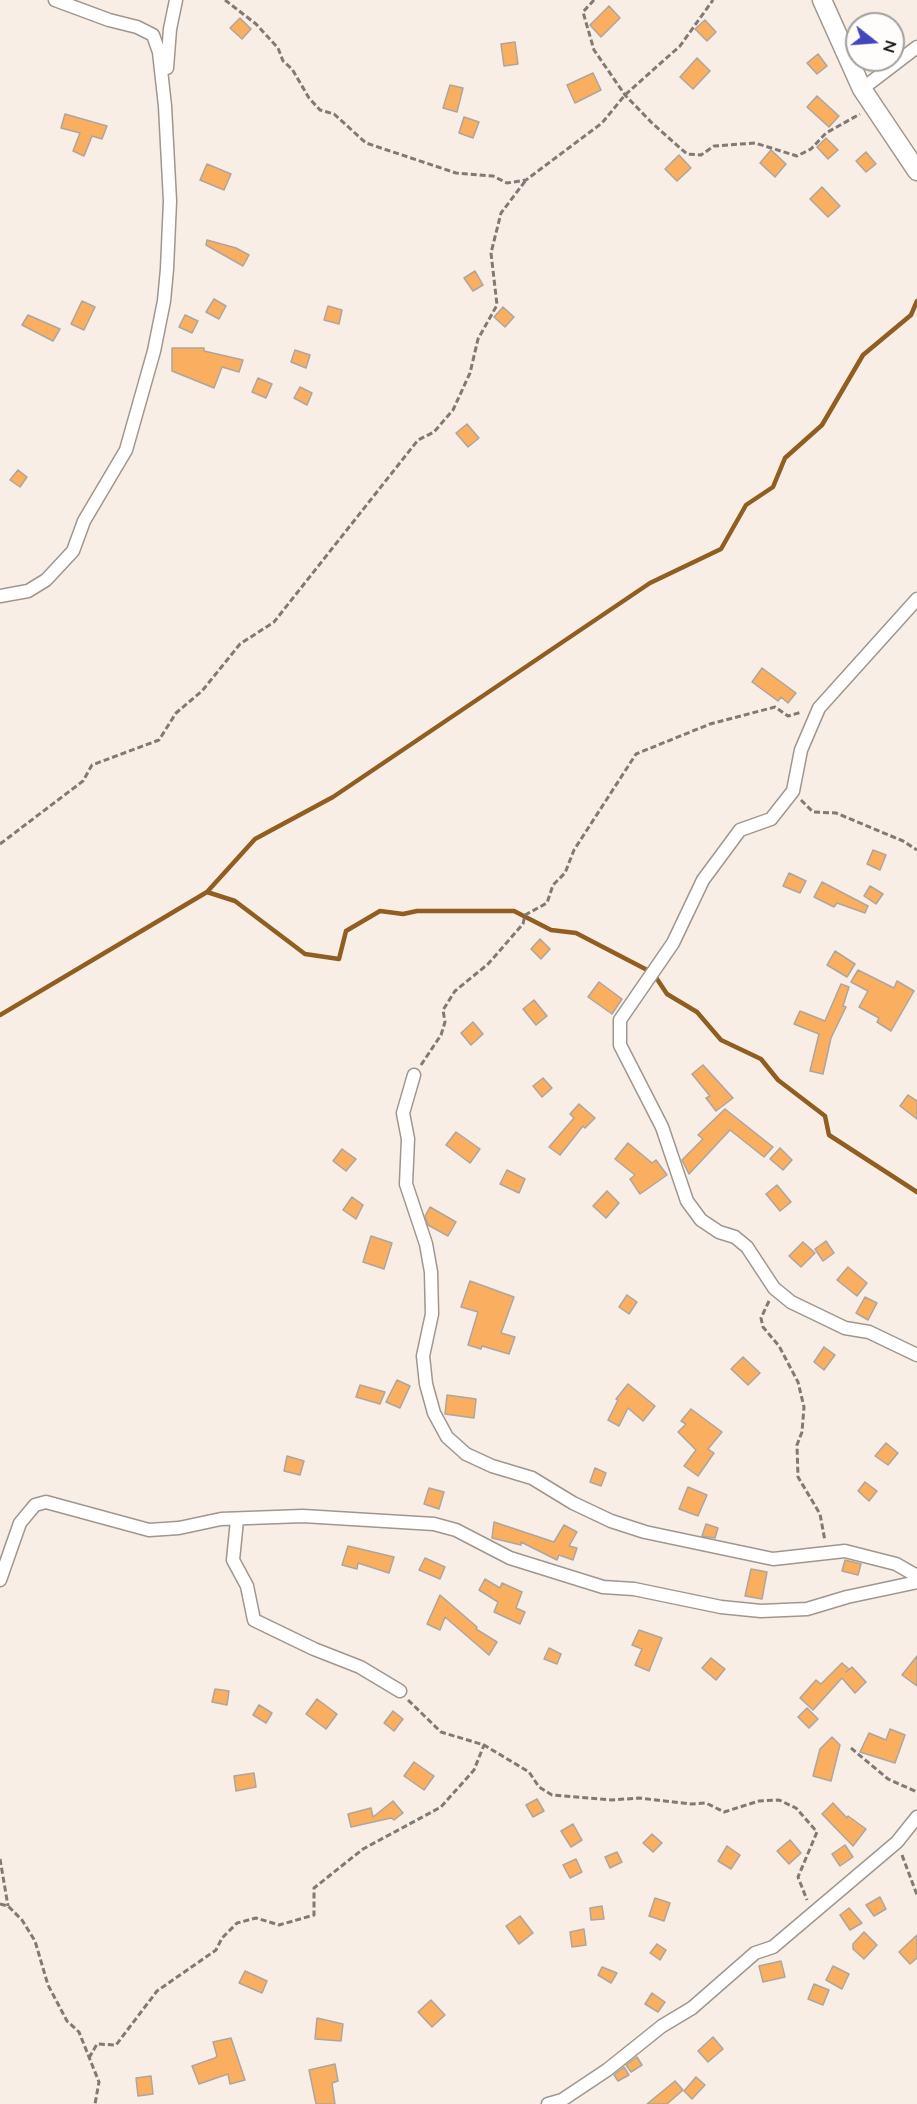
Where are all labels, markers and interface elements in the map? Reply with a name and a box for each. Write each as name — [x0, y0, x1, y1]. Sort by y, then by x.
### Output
north arrow — [845, 12, 905, 72]
text: N — [879, 38, 902, 55]

